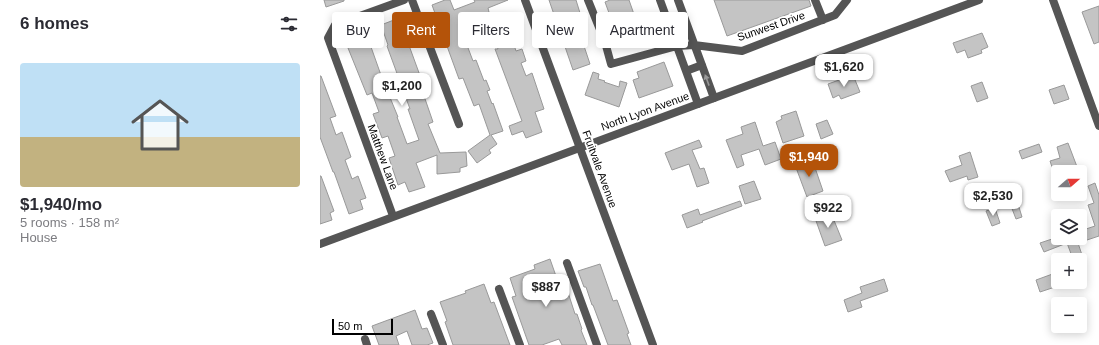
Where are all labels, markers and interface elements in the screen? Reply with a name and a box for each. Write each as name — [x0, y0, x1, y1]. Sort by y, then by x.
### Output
street label: Sunwest Drive — [736, 9, 806, 43]
chip: Buy — [332, 12, 384, 48]
chip: Rent — [392, 12, 450, 48]
chip: Filters — [458, 12, 524, 48]
chip: New — [532, 12, 588, 48]
chip: Apartment — [596, 12, 688, 48]
icon: filters — [278, 13, 300, 35]
text: 6 homes — [20, 14, 89, 33]
pin: $1,620 — [811, 54, 877, 88]
text: $1,620 — [824, 59, 864, 74]
pin: $1,200 — [369, 73, 435, 107]
one-way arrow — [704, 74, 710, 86]
text: $1,200 — [382, 78, 422, 93]
icon: home — [124, 89, 196, 161]
street label: North Lyon Avenue — [599, 89, 691, 133]
street label: Matthew Lane — [366, 122, 400, 192]
street label: Fruitvale Avenue — [580, 129, 620, 209]
pin: $1,940 — [776, 144, 842, 178]
text: $1,940 — [789, 149, 829, 164]
north arrow — [1051, 165, 1087, 201]
map controls — [1051, 165, 1087, 333]
pin: $2,530 — [960, 183, 1026, 217]
text: $2,530 — [973, 188, 1013, 203]
text: $1,940/mo — [20, 195, 102, 214]
pin: $922 — [804, 195, 852, 229]
text: $922 — [814, 200, 842, 215]
button: layers — [1051, 209, 1087, 245]
text: 5 rooms · 158 m² — [20, 215, 119, 230]
text: House — [20, 230, 58, 245]
button: + — [1051, 253, 1087, 289]
pin: $887 — [522, 274, 570, 308]
text: $887 — [532, 279, 560, 294]
button: − — [1051, 297, 1087, 333]
scale bar — [332, 317, 393, 336]
text: 50 m — [338, 320, 362, 332]

